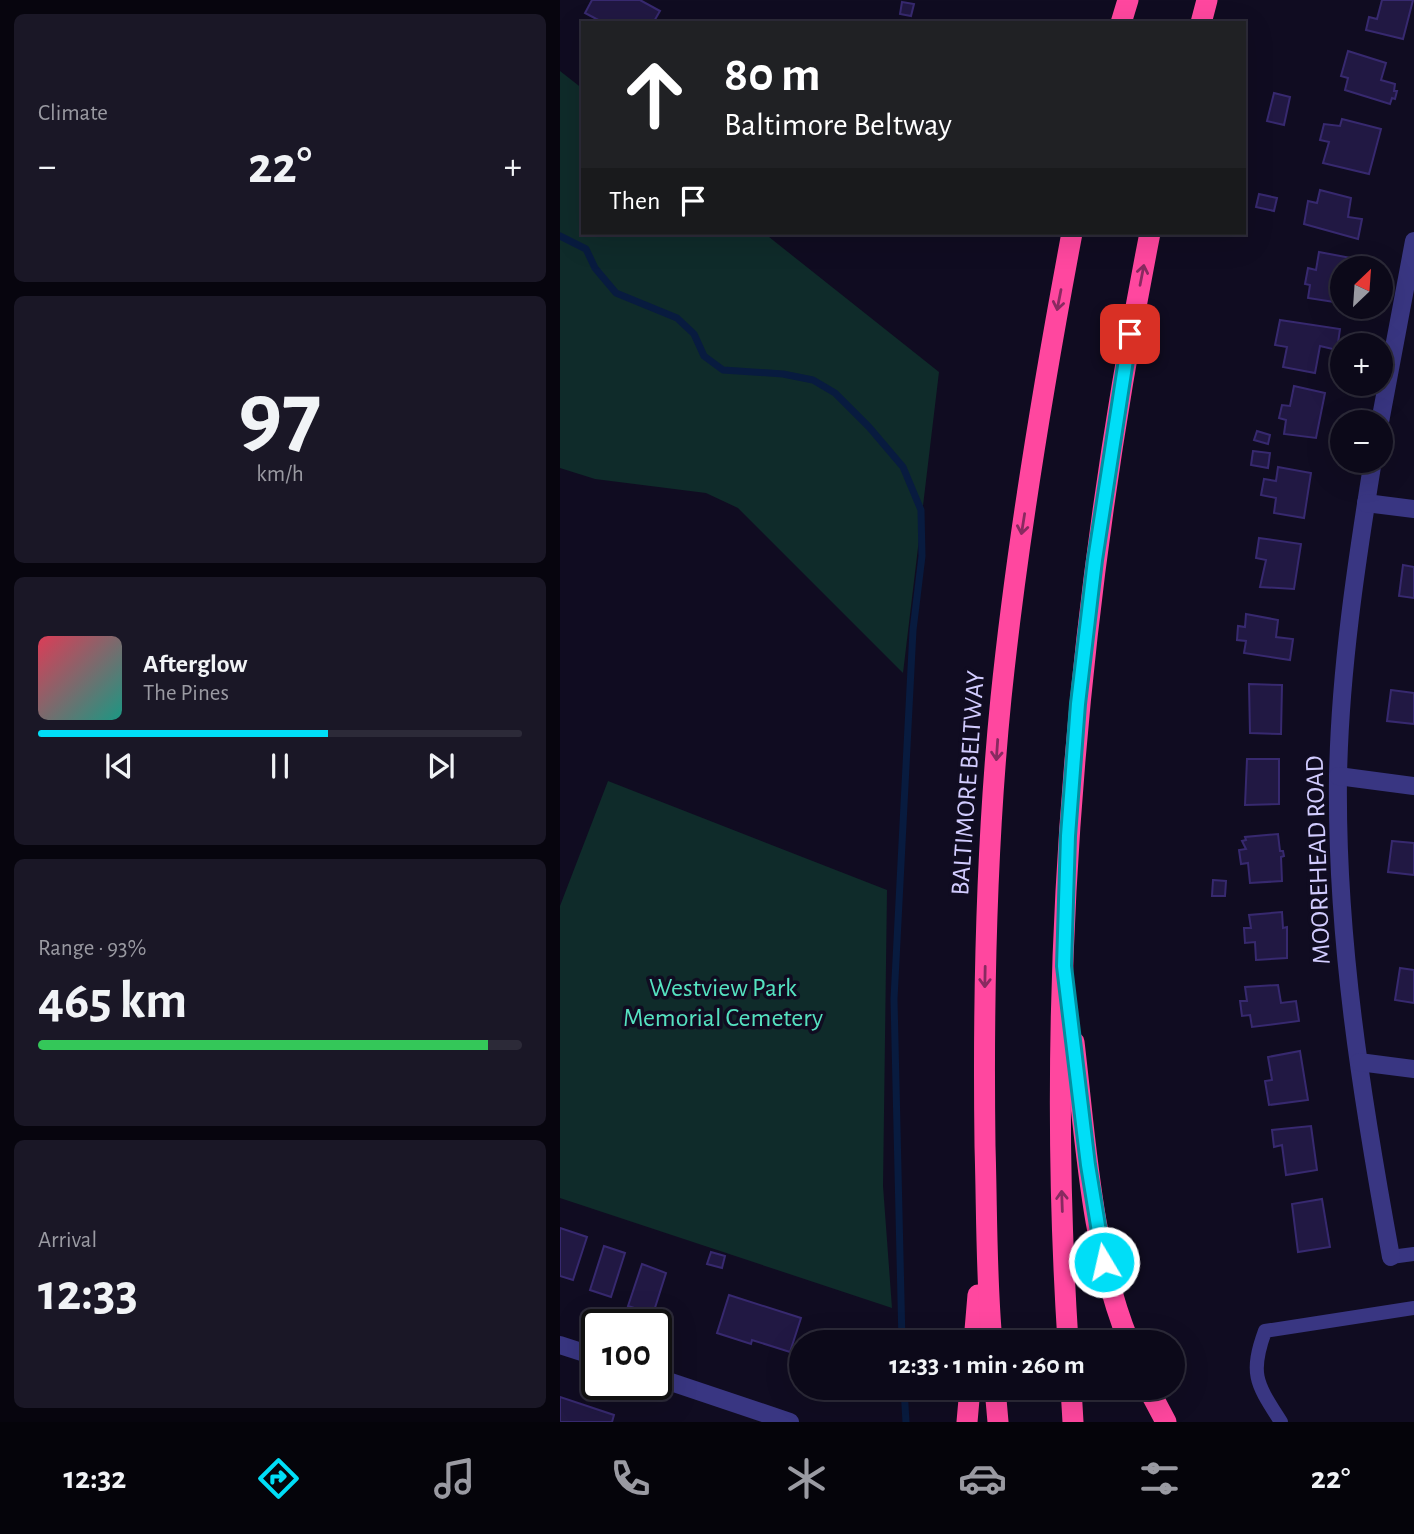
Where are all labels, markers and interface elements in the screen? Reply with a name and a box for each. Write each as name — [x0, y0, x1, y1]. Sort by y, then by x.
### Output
icon: ahead — [609, 49, 700, 140]
text: 80 m — [724, 51, 821, 100]
text: Climate — [38, 102, 108, 125]
text: Baltimore Beltway — [724, 109, 952, 141]
text: 22° — [248, 140, 312, 192]
text: − — [38, 148, 56, 186]
text: + — [504, 148, 522, 186]
icon: arrive — [674, 182, 712, 220]
text: Then — [609, 188, 660, 214]
north arrow — [1330, 256, 1393, 318]
map controls — [1330, 256, 1393, 473]
one-way arrow — [1135, 264, 1149, 287]
one-way arrow — [1052, 288, 1066, 311]
pin — [1100, 304, 1160, 364]
icon: arrive — [1111, 315, 1149, 353]
button: + — [1330, 333, 1393, 396]
text: 97 — [238, 370, 322, 461]
button: − — [1330, 410, 1393, 473]
text: km/h — [256, 463, 304, 486]
one-way arrow — [1016, 512, 1029, 535]
text: Afterglow — [143, 651, 247, 677]
street label: BALTIMORE BELTWAY — [947, 669, 989, 896]
text: The Pines — [143, 682, 229, 705]
one-way arrow — [991, 738, 1004, 761]
icon: previous — [100, 747, 138, 785]
icon: pause — [261, 747, 299, 785]
icon: next — [422, 747, 460, 785]
street label: MOOREHEAD ROAD — [1301, 755, 1335, 965]
text: Range · 93% — [38, 937, 146, 960]
one-way arrow — [978, 966, 991, 989]
text: 465 km — [38, 975, 187, 1027]
park label: Westview Park Memorial Cemetery — [623, 975, 823, 1031]
one-way arrow — [1055, 1189, 1068, 1212]
position arrow — [1067, 1225, 1141, 1299]
text: Arrival — [38, 1229, 97, 1252]
text: 12:33 — [38, 1267, 138, 1319]
speed limit sign: 100 — [581, 1309, 672, 1400]
text: 12:33 · 1 min · 260 m — [889, 1352, 1085, 1378]
icon: directions — [254, 1454, 303, 1503]
icon: music — [430, 1454, 479, 1503]
icon: phone — [606, 1454, 655, 1503]
icon: climate — [782, 1454, 831, 1503]
icon: car — [958, 1454, 1007, 1503]
icon: filters — [1135, 1454, 1184, 1503]
text: 12:32 — [64, 1462, 126, 1494]
text: 22° — [1311, 1462, 1350, 1494]

